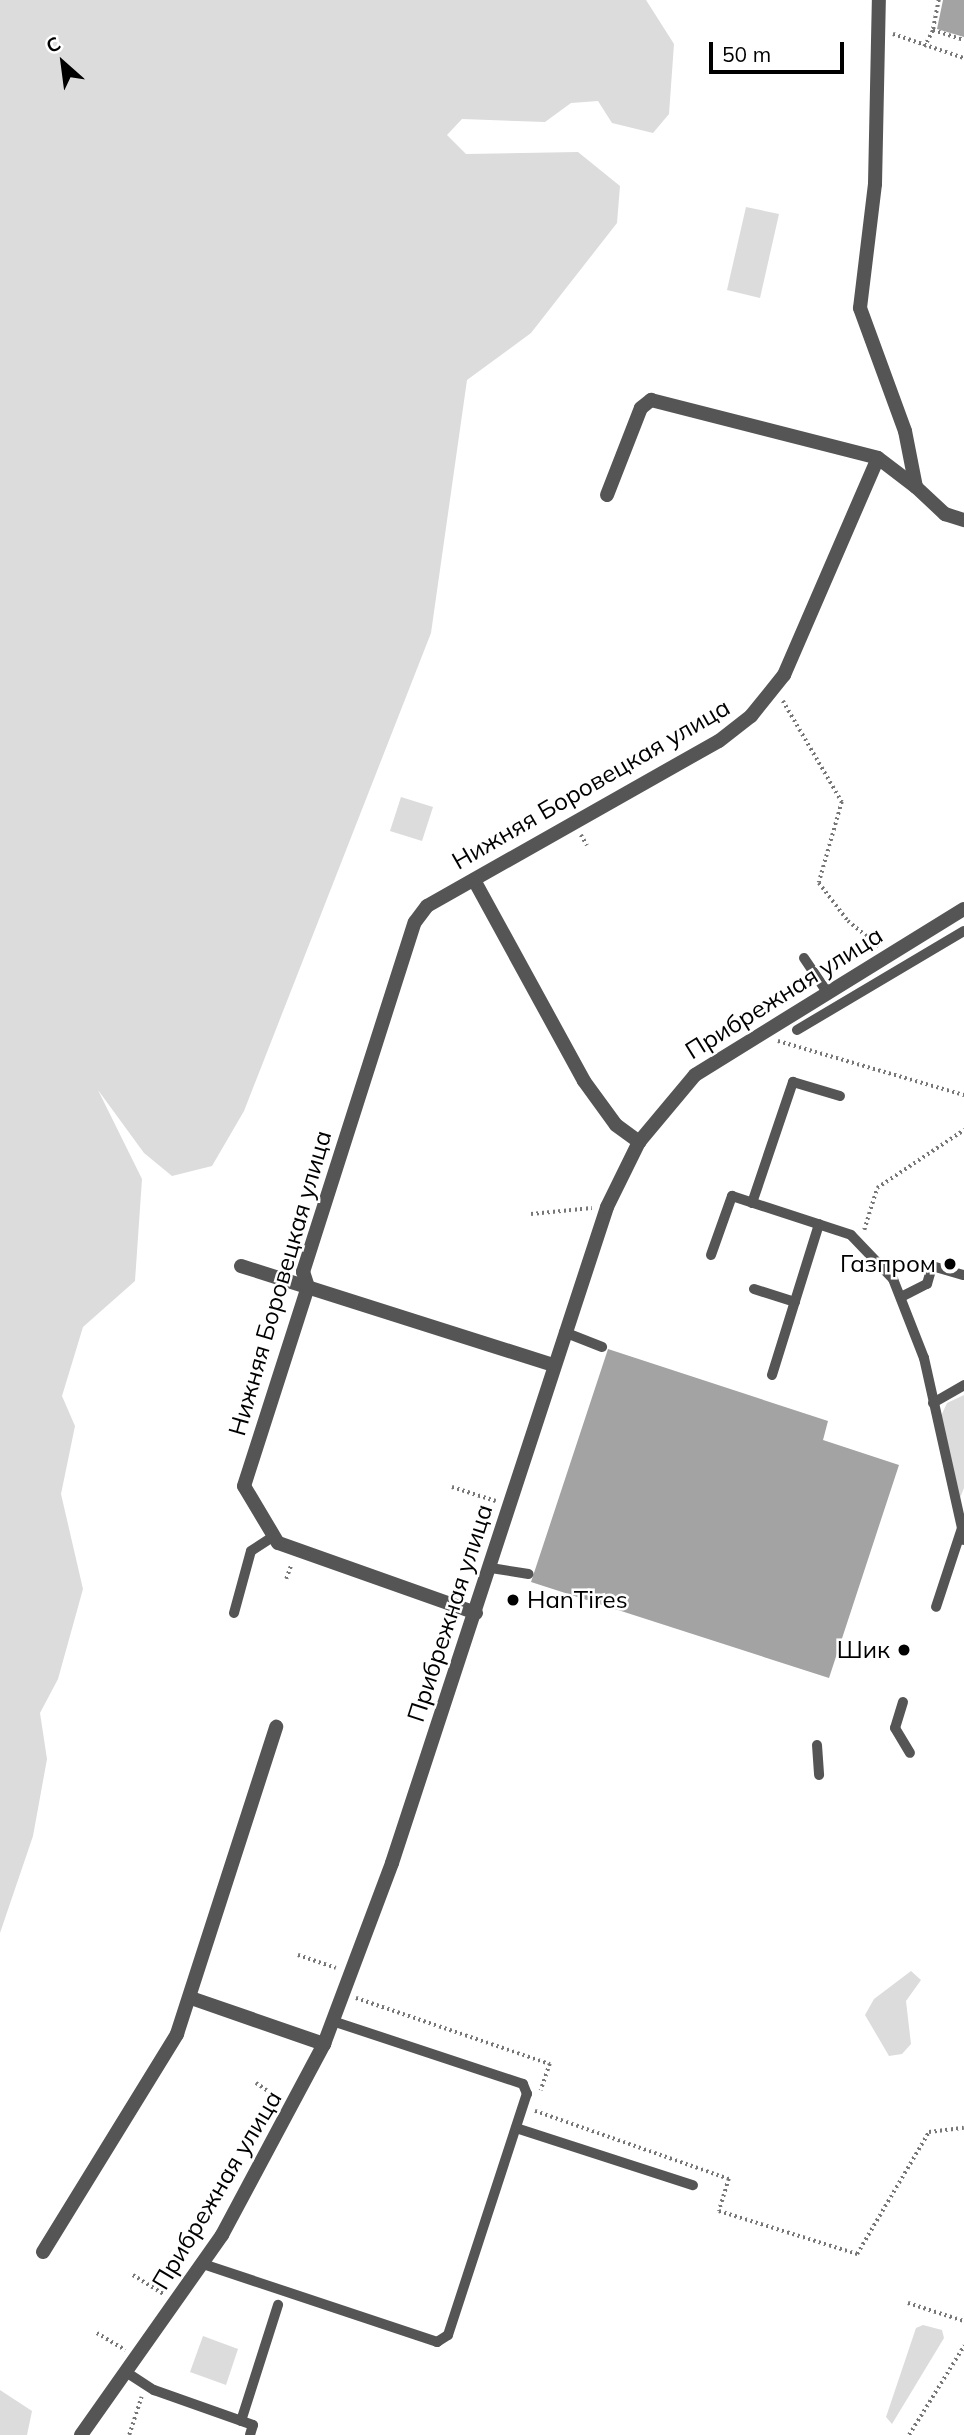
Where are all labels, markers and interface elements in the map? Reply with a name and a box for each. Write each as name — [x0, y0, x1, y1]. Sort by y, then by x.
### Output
north arrow — [28, 28, 98, 98]
scale bar — [712, 28, 847, 72]
text: С — [42, 31, 65, 58]
text: 50 m — [722, 41, 771, 67]
street label: Нижняя Боровецкая улица — [447, 693, 735, 875]
street label: Прибрежная улица — [680, 921, 888, 1065]
street label: Нижняя Боровецкая улица — [223, 1127, 337, 1439]
place label: Газпром — [840, 1250, 936, 1278]
marker: Газпром — [942, 1256, 958, 1272]
street label: Прибрежная улица — [401, 1501, 499, 1725]
place label: HanTires — [527, 1586, 628, 1614]
marker: HanTires — [505, 1592, 521, 1608]
place label: Шик — [837, 1636, 890, 1664]
marker: Шик — [896, 1642, 912, 1658]
street label: Прибрежная улица — [146, 2085, 288, 2295]

